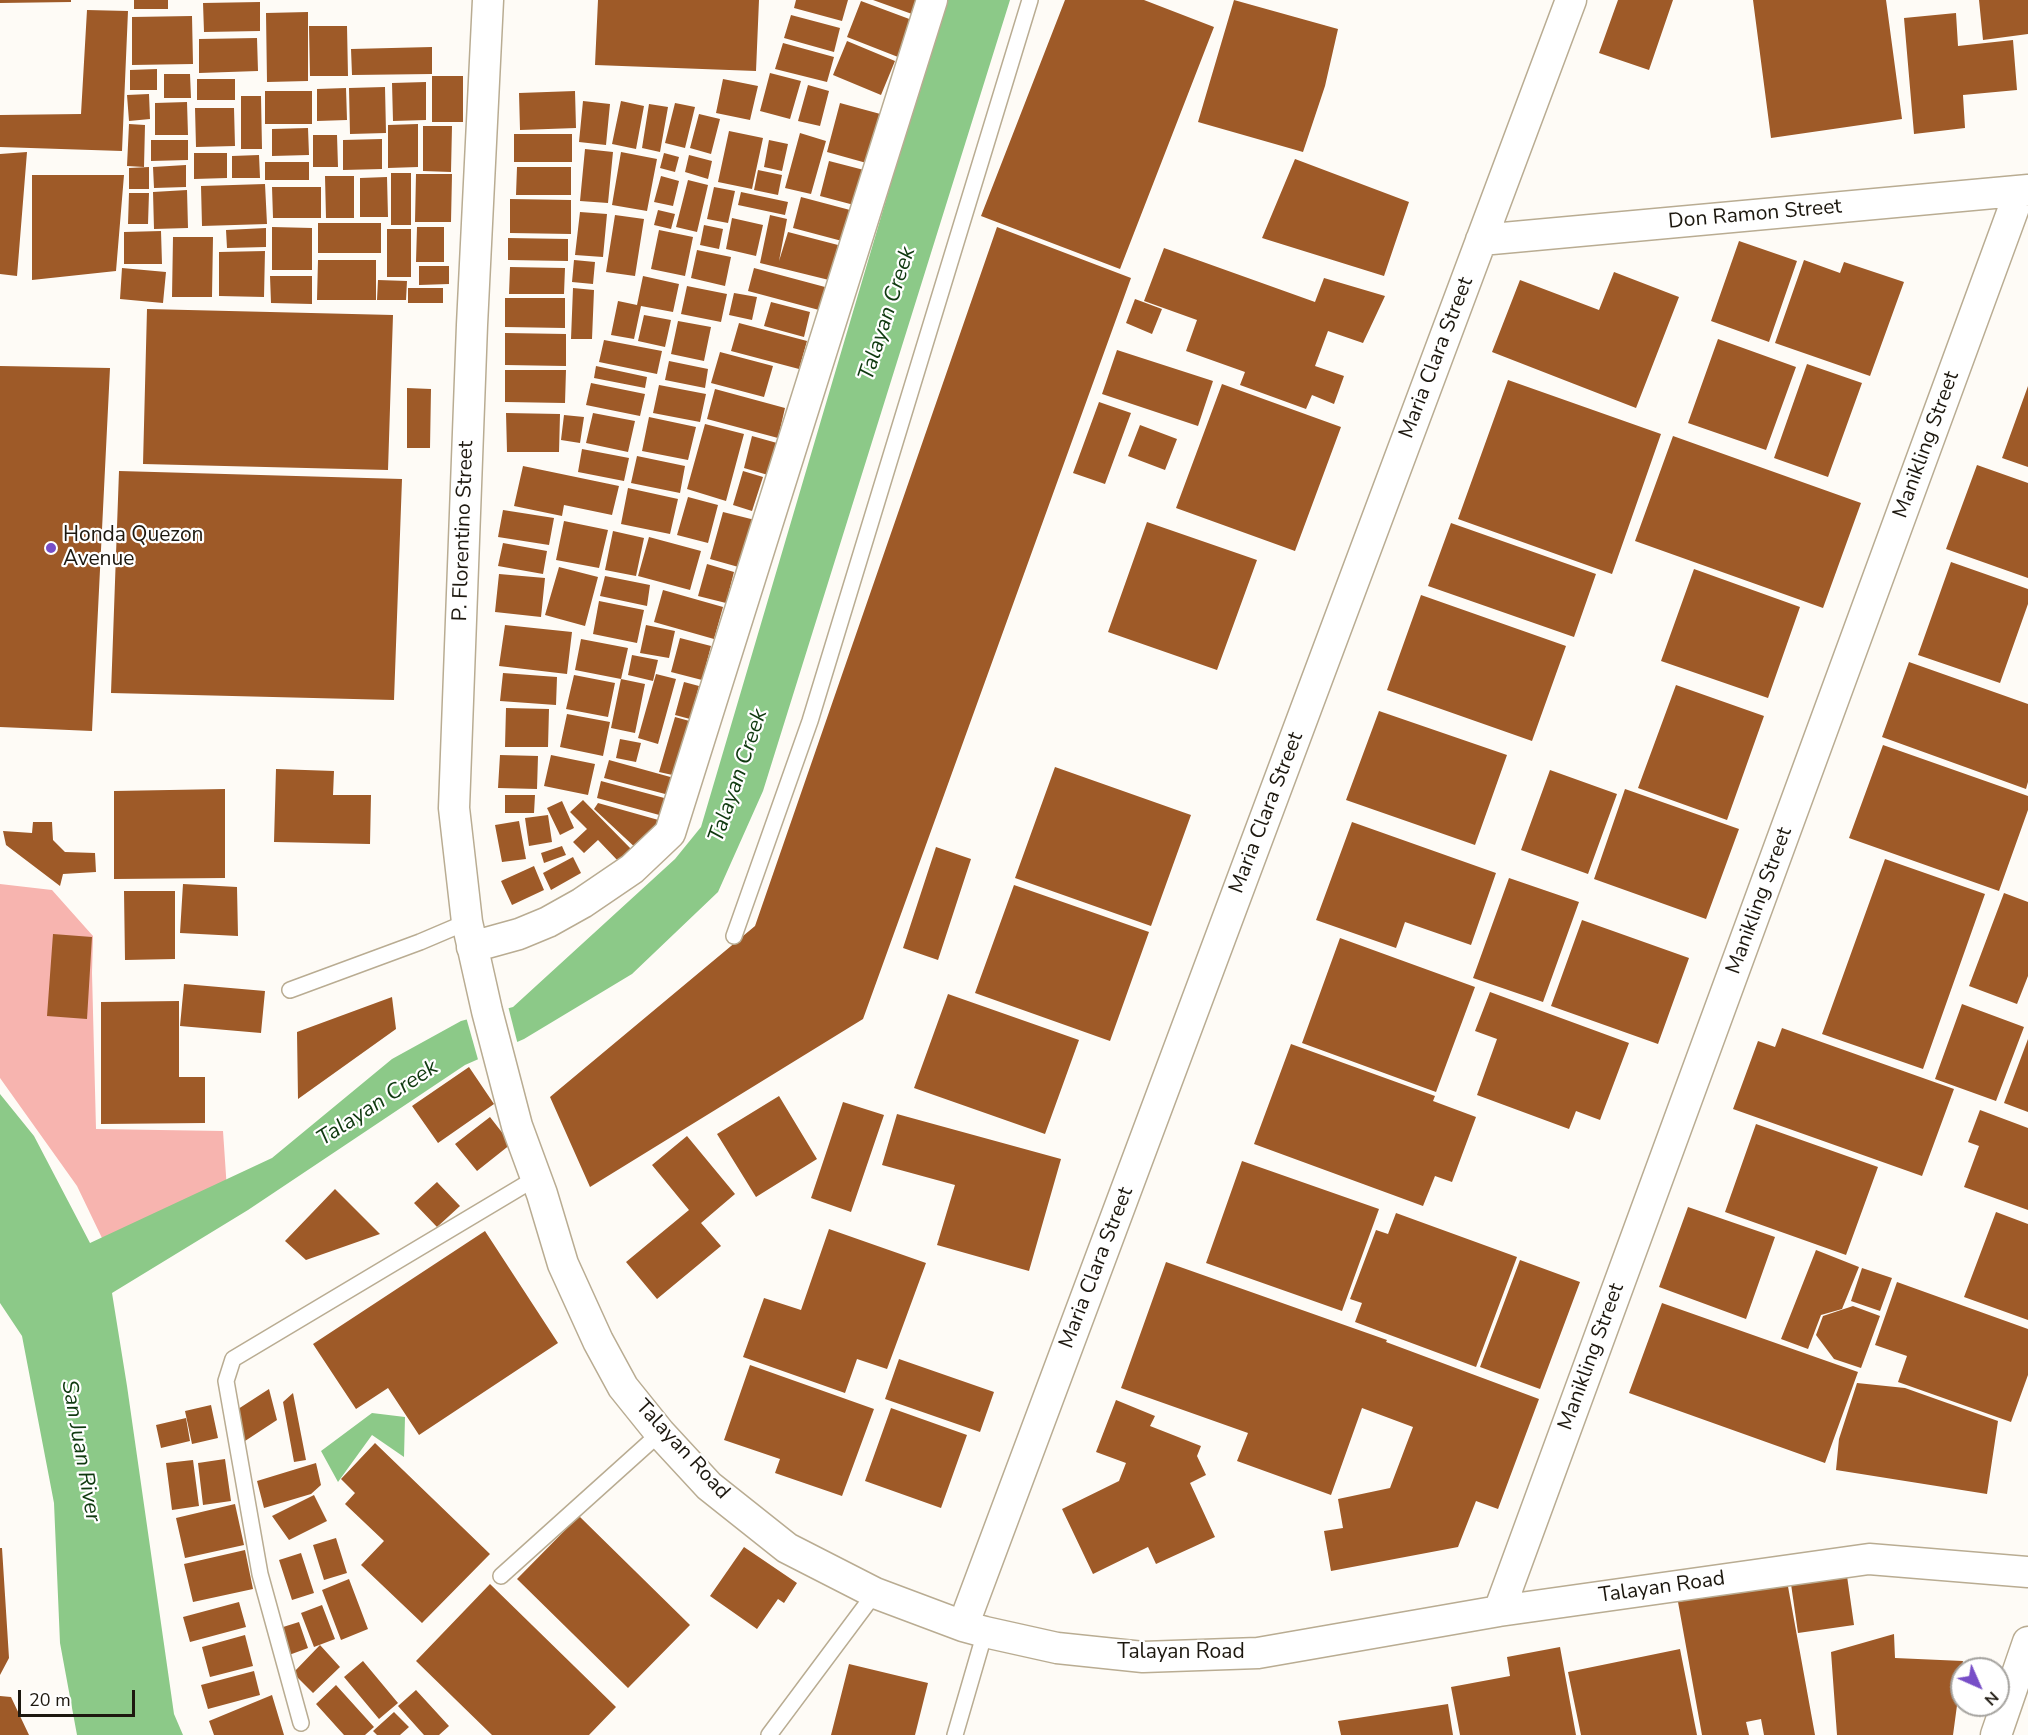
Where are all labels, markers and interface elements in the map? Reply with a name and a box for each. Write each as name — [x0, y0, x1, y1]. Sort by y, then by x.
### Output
street label: Don Ramon Street — [1667, 195, 1843, 235]
water label: Talayan Creek — [854, 244, 922, 384]
street label: Maria Clara Street — [1395, 274, 1479, 442]
street label: Manikling Street — [1889, 368, 1965, 522]
street label: P. Florentino Street — [448, 440, 480, 622]
place label: Honda Quezon Avenue — [63, 523, 203, 573]
marker: Honda Quezon Avenue — [44, 541, 58, 555]
water label: Talayan Creek — [704, 706, 774, 846]
street label: Maria Clara Street — [1225, 729, 1309, 897]
street label: Manikling Street — [1722, 824, 1798, 978]
water label: Talayan Creek — [312, 1055, 444, 1153]
street label: Maria Clara Street — [1055, 1184, 1139, 1352]
street label: Manikling Street — [1554, 1280, 1630, 1434]
water label: San Juan River — [55, 1378, 105, 1524]
street label: Talayan Road — [629, 1395, 735, 1505]
street label: Talayan Road — [1597, 1567, 1727, 1609]
street label: Talayan Road — [1117, 1640, 1245, 1666]
north arrow — [1950, 1657, 2010, 1717]
scale bar — [21, 1678, 138, 1716]
text: N — [1979, 1686, 2003, 1710]
text: 20 m — [29, 1688, 71, 1712]

